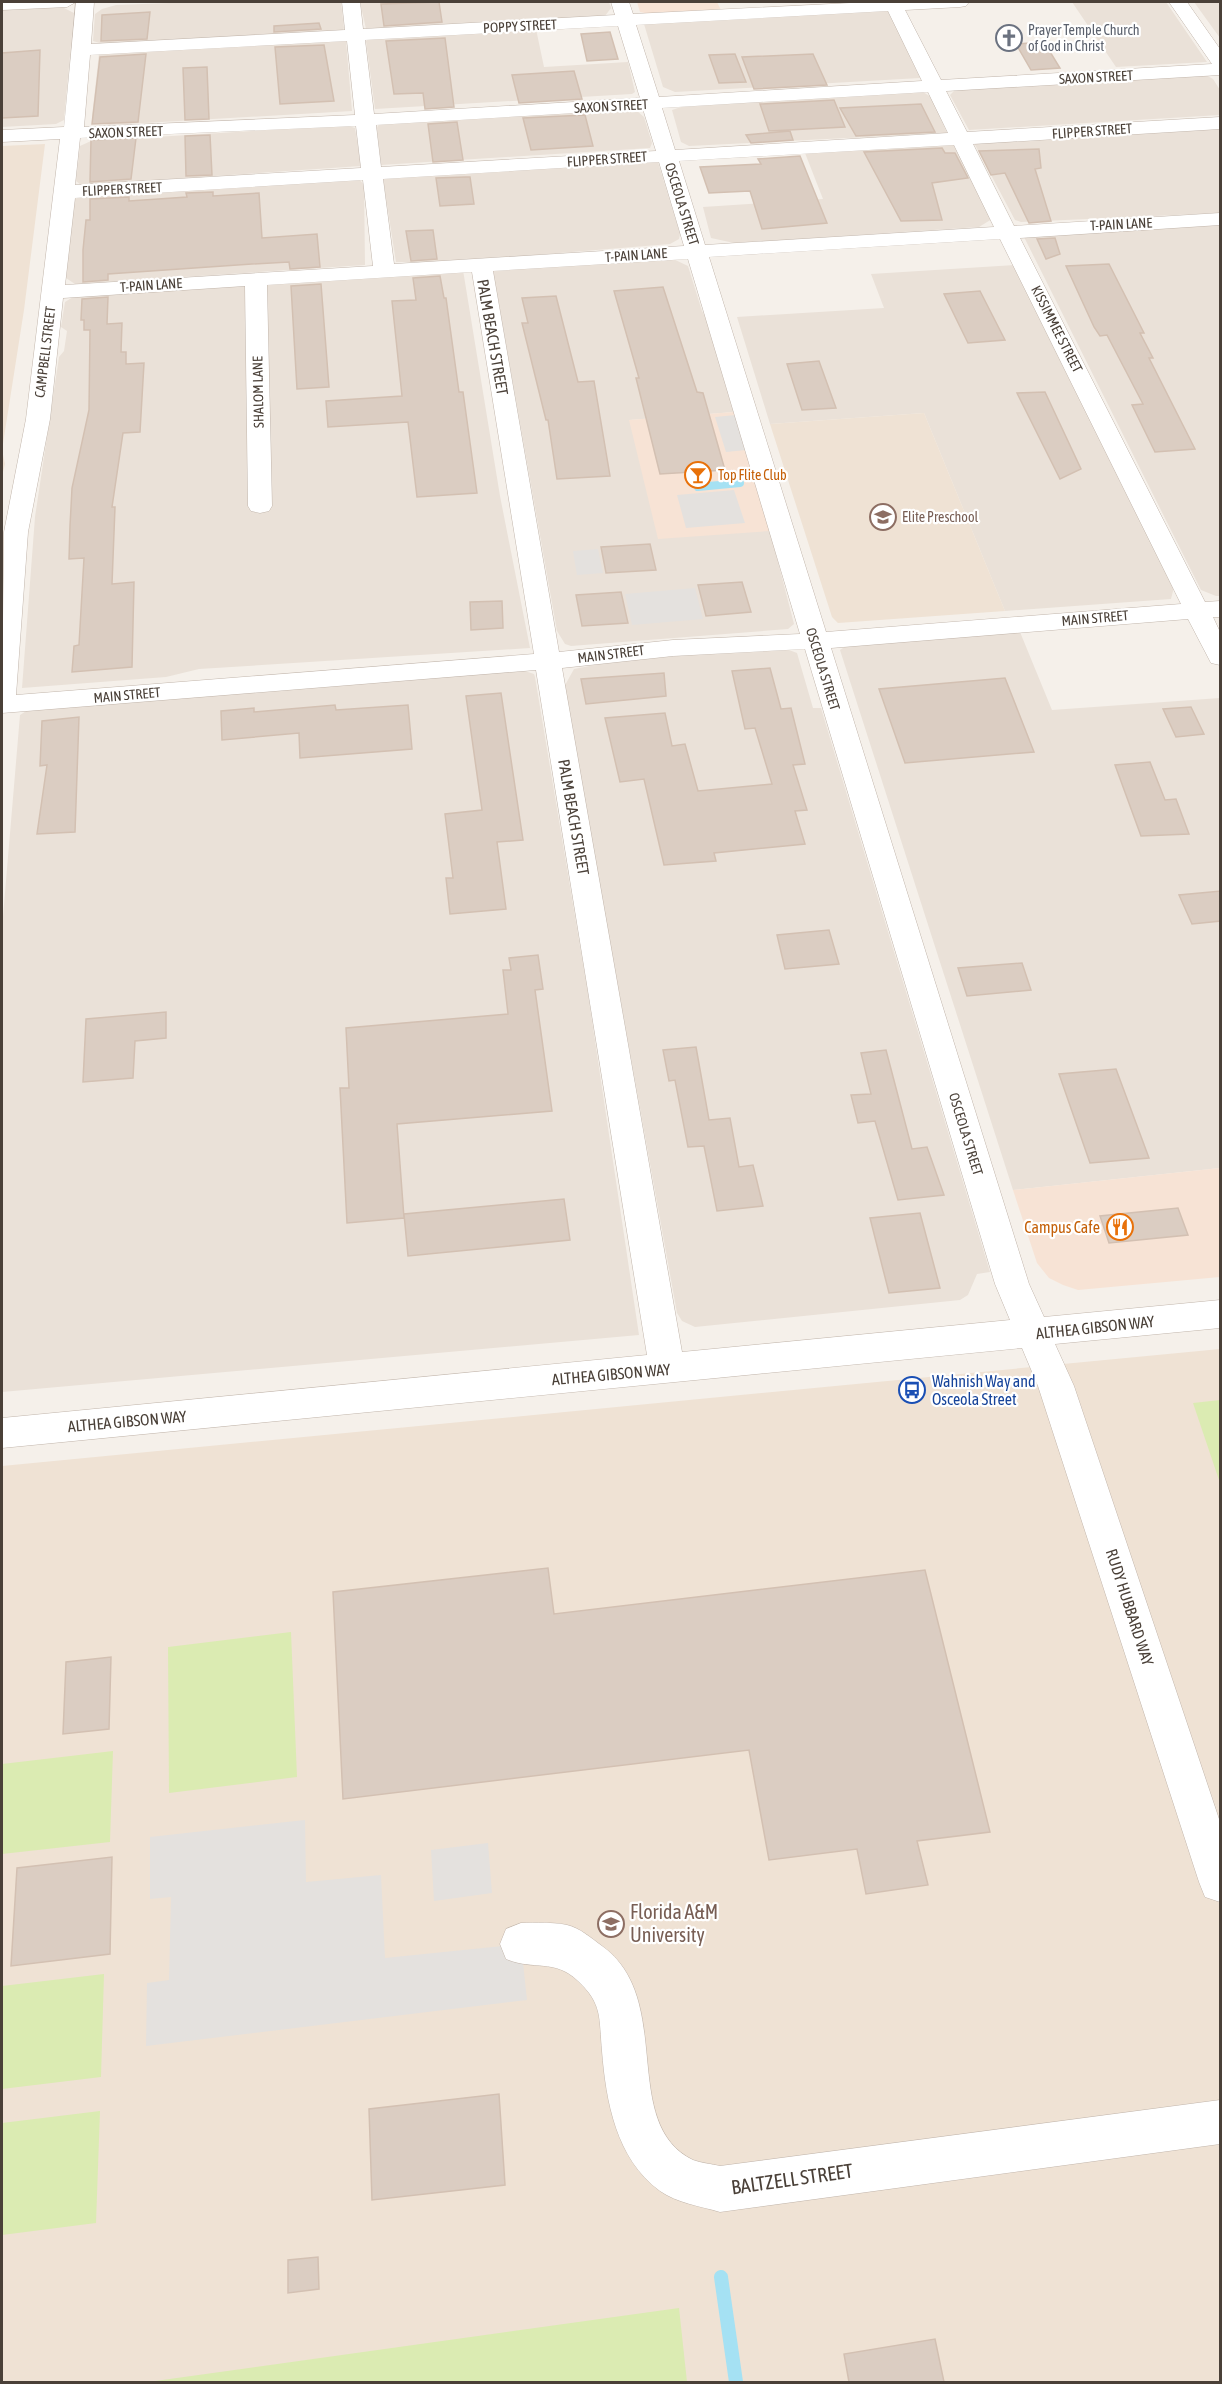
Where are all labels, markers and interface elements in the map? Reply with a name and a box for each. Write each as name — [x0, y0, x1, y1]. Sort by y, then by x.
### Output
street label: POPPY STREET — [483, 16, 557, 36]
place label: Prayer Temple Church of God in Christ — [1028, 22, 1139, 54]
church icon: Prayer Temple Church of God in Christ — [994, 23, 1024, 53]
street label: SAXON STREET — [1058, 67, 1134, 87]
street label: SAXON STREET — [573, 96, 649, 116]
street label: FLIPPER STREET — [1051, 120, 1133, 142]
street label: SAXON STREET — [89, 123, 163, 141]
street label: FLIPPER STREET — [566, 148, 648, 170]
street label: OSCEOLA STREET — [662, 161, 702, 247]
street label: FLIPPER STREET — [81, 179, 163, 199]
street label: T-PAIN LANE — [1089, 214, 1153, 234]
street label: T-PAIN LANE — [604, 245, 668, 265]
street label: T-PAIN LANE — [119, 275, 183, 295]
street label: PALM BEACH STREET — [474, 278, 512, 396]
street label: KISSIMMEE STREET — [1028, 283, 1086, 375]
street label: CAMPBELL STREET — [31, 305, 59, 399]
street label: SHALOM LANE — [249, 356, 267, 428]
bar icon: Top Flite Club — [683, 460, 713, 490]
place label: Top Flite Club — [718, 467, 787, 483]
school or university icon: Elite Preschool — [868, 502, 898, 532]
place label: Elite Preschool — [902, 509, 978, 525]
street label: MAIN STREET — [1061, 607, 1129, 629]
street label: OSCEOLA STREET — [803, 626, 843, 712]
street label: MAIN STREET — [577, 642, 645, 666]
street label: MAIN STREET — [93, 684, 161, 706]
street label: PALM BEACH STREET — [555, 758, 593, 876]
street label: OSCEOLA STREET — [946, 1091, 986, 1177]
restaurant icon: Campus Cafe — [1105, 1212, 1135, 1242]
place label: Campus Cafe — [1024, 1218, 1100, 1237]
street label: ALTHEA GIBSON WAY — [1035, 1312, 1156, 1342]
street label: ALTHEA GIBSON WAY — [551, 1360, 672, 1388]
place label: Wahnish Way and Osceola Street — [932, 1372, 1036, 1408]
bus stop icon: Wahnish Way and Osceola Street — [897, 1375, 927, 1405]
street label: ALTHEA GIBSON WAY — [67, 1407, 188, 1435]
street label: RUDY HUBBARD WAY — [1103, 1546, 1158, 1668]
place label: Florida A&M University — [630, 1900, 718, 1946]
school or university icon: Florida A&M University — [596, 1909, 626, 1939]
street label: BALTZELL STREET — [730, 2159, 855, 2198]

